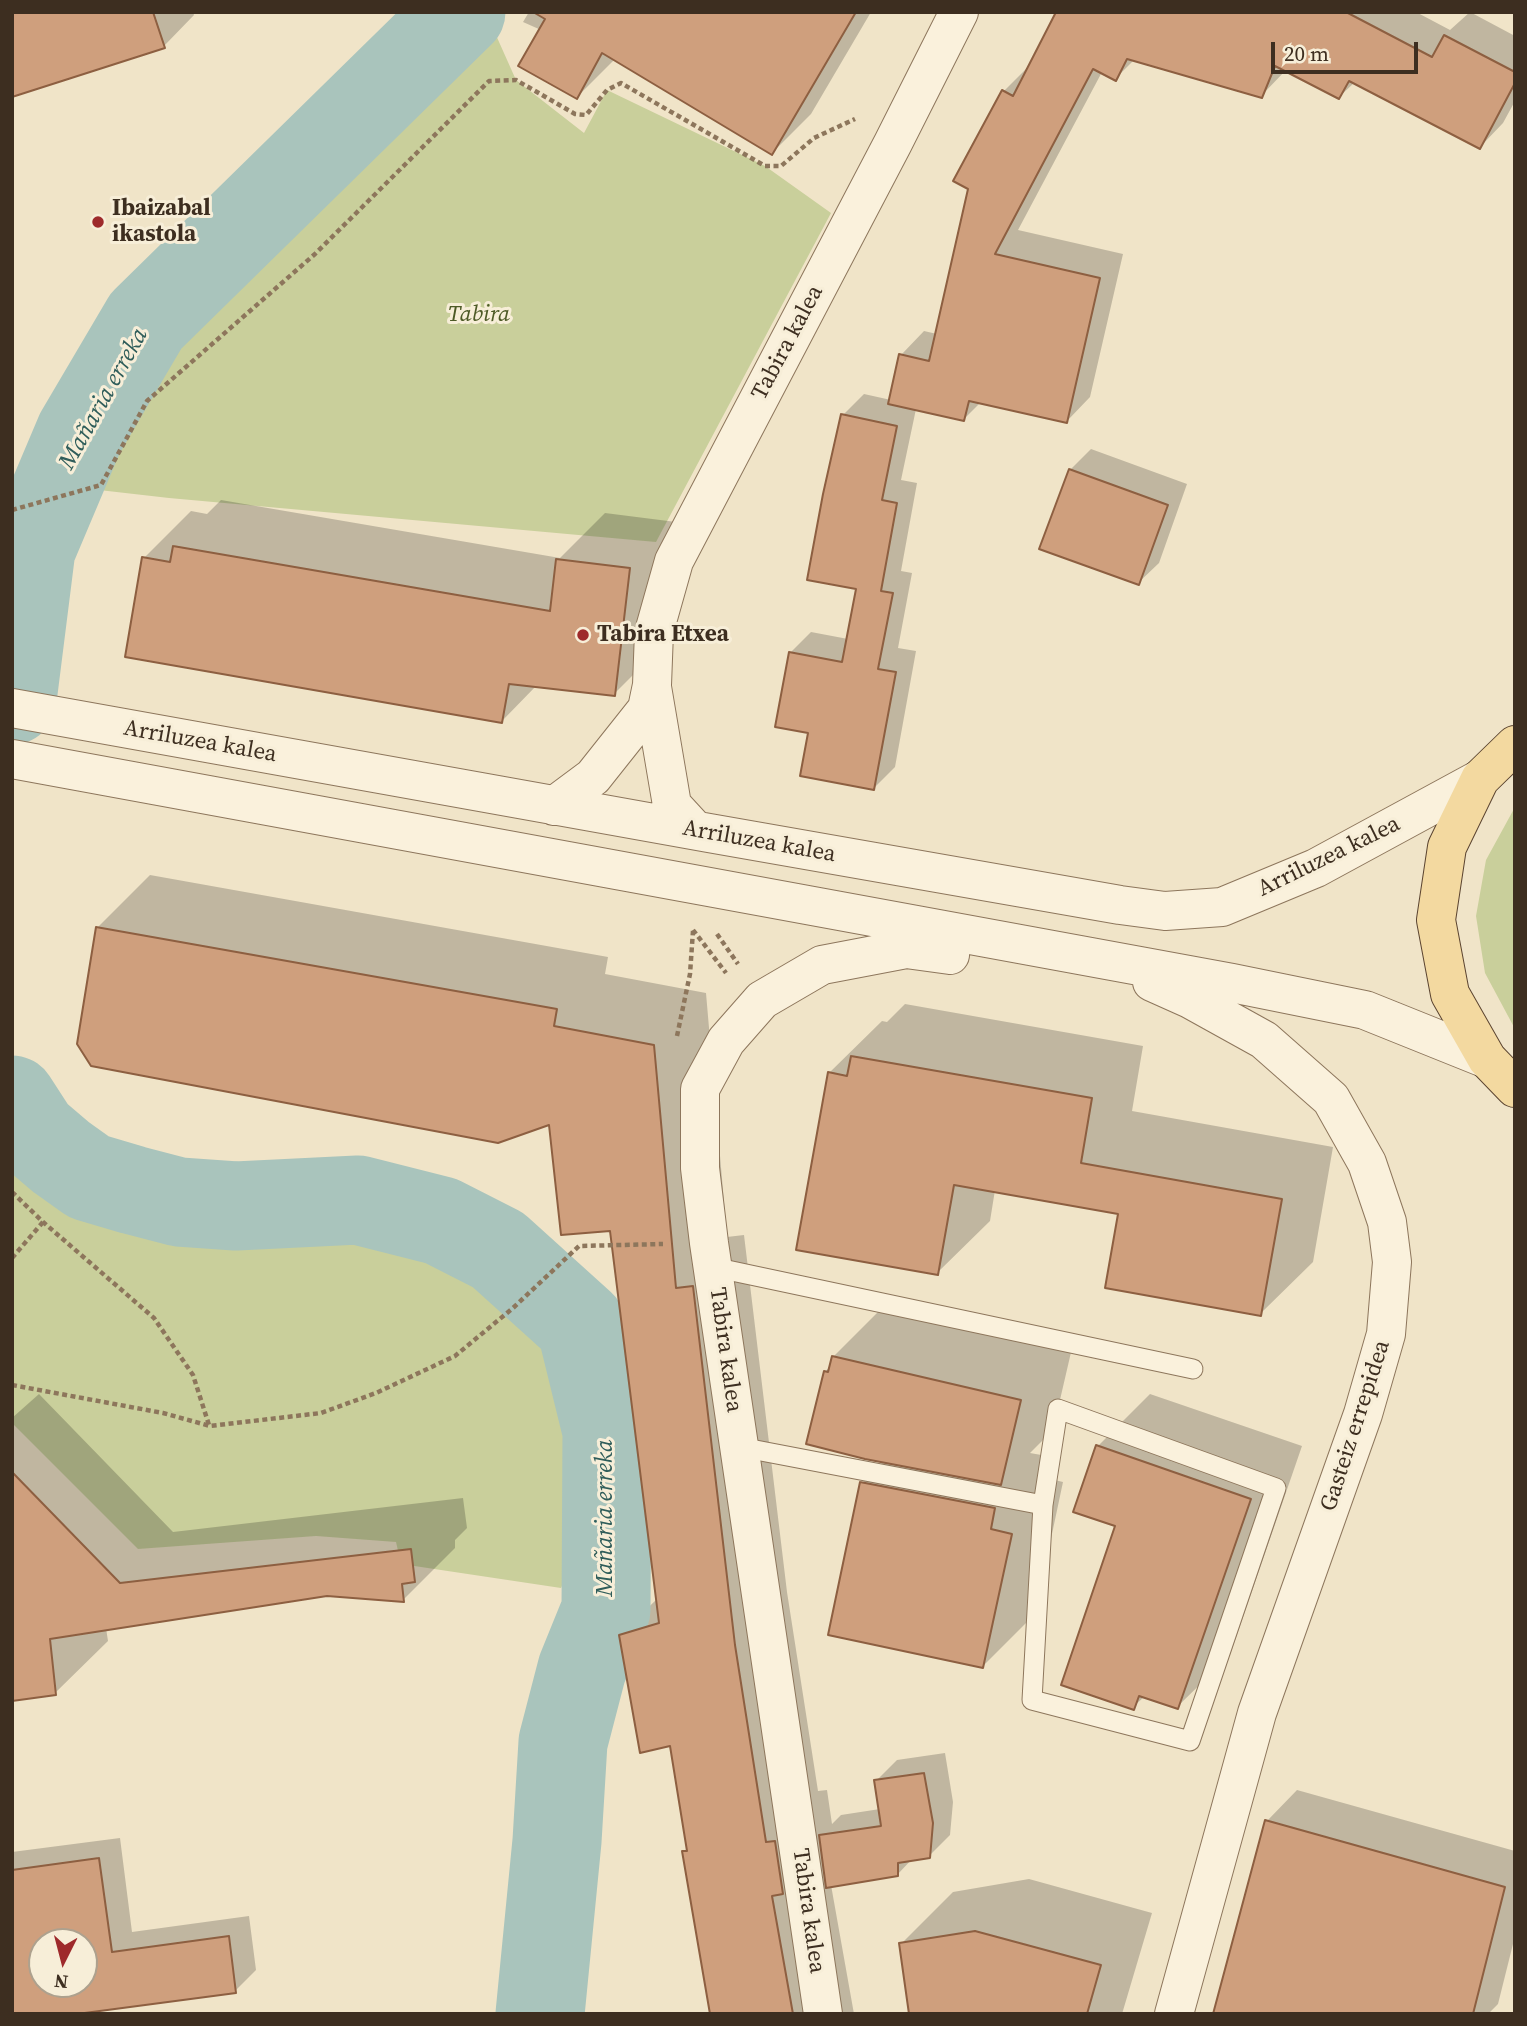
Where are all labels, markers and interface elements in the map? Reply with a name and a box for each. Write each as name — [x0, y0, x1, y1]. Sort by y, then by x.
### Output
scale bar — [1275, 28, 1422, 72]
text: 20 m — [1284, 39, 1329, 68]
place label: Ibaizabal ikastola — [112, 195, 211, 249]
marker: Ibaizabal ikastola — [90, 214, 106, 230]
street label: Tabira kalea — [746, 281, 830, 405]
park label: Tabira — [448, 301, 510, 329]
water label: Mañaria erreka — [53, 323, 155, 475]
place label: Tabira Etxea — [597, 621, 729, 649]
marker: Tabira Etxea — [575, 627, 591, 643]
street label: Arriluzea kalea — [121, 715, 279, 769]
street label: Arriluzea kalea — [1253, 811, 1405, 903]
street label: Arriluzea kalea — [680, 815, 838, 869]
street label: Tabira kalea — [703, 1286, 747, 1414]
street label: Gasteiz errepidea — [1315, 1337, 1397, 1515]
water label: Mañaria erreka — [592, 1439, 620, 1597]
street label: Tabira kalea — [786, 1847, 830, 1975]
north arrow — [28, 1928, 98, 1998]
text: N — [53, 1968, 69, 1996]

